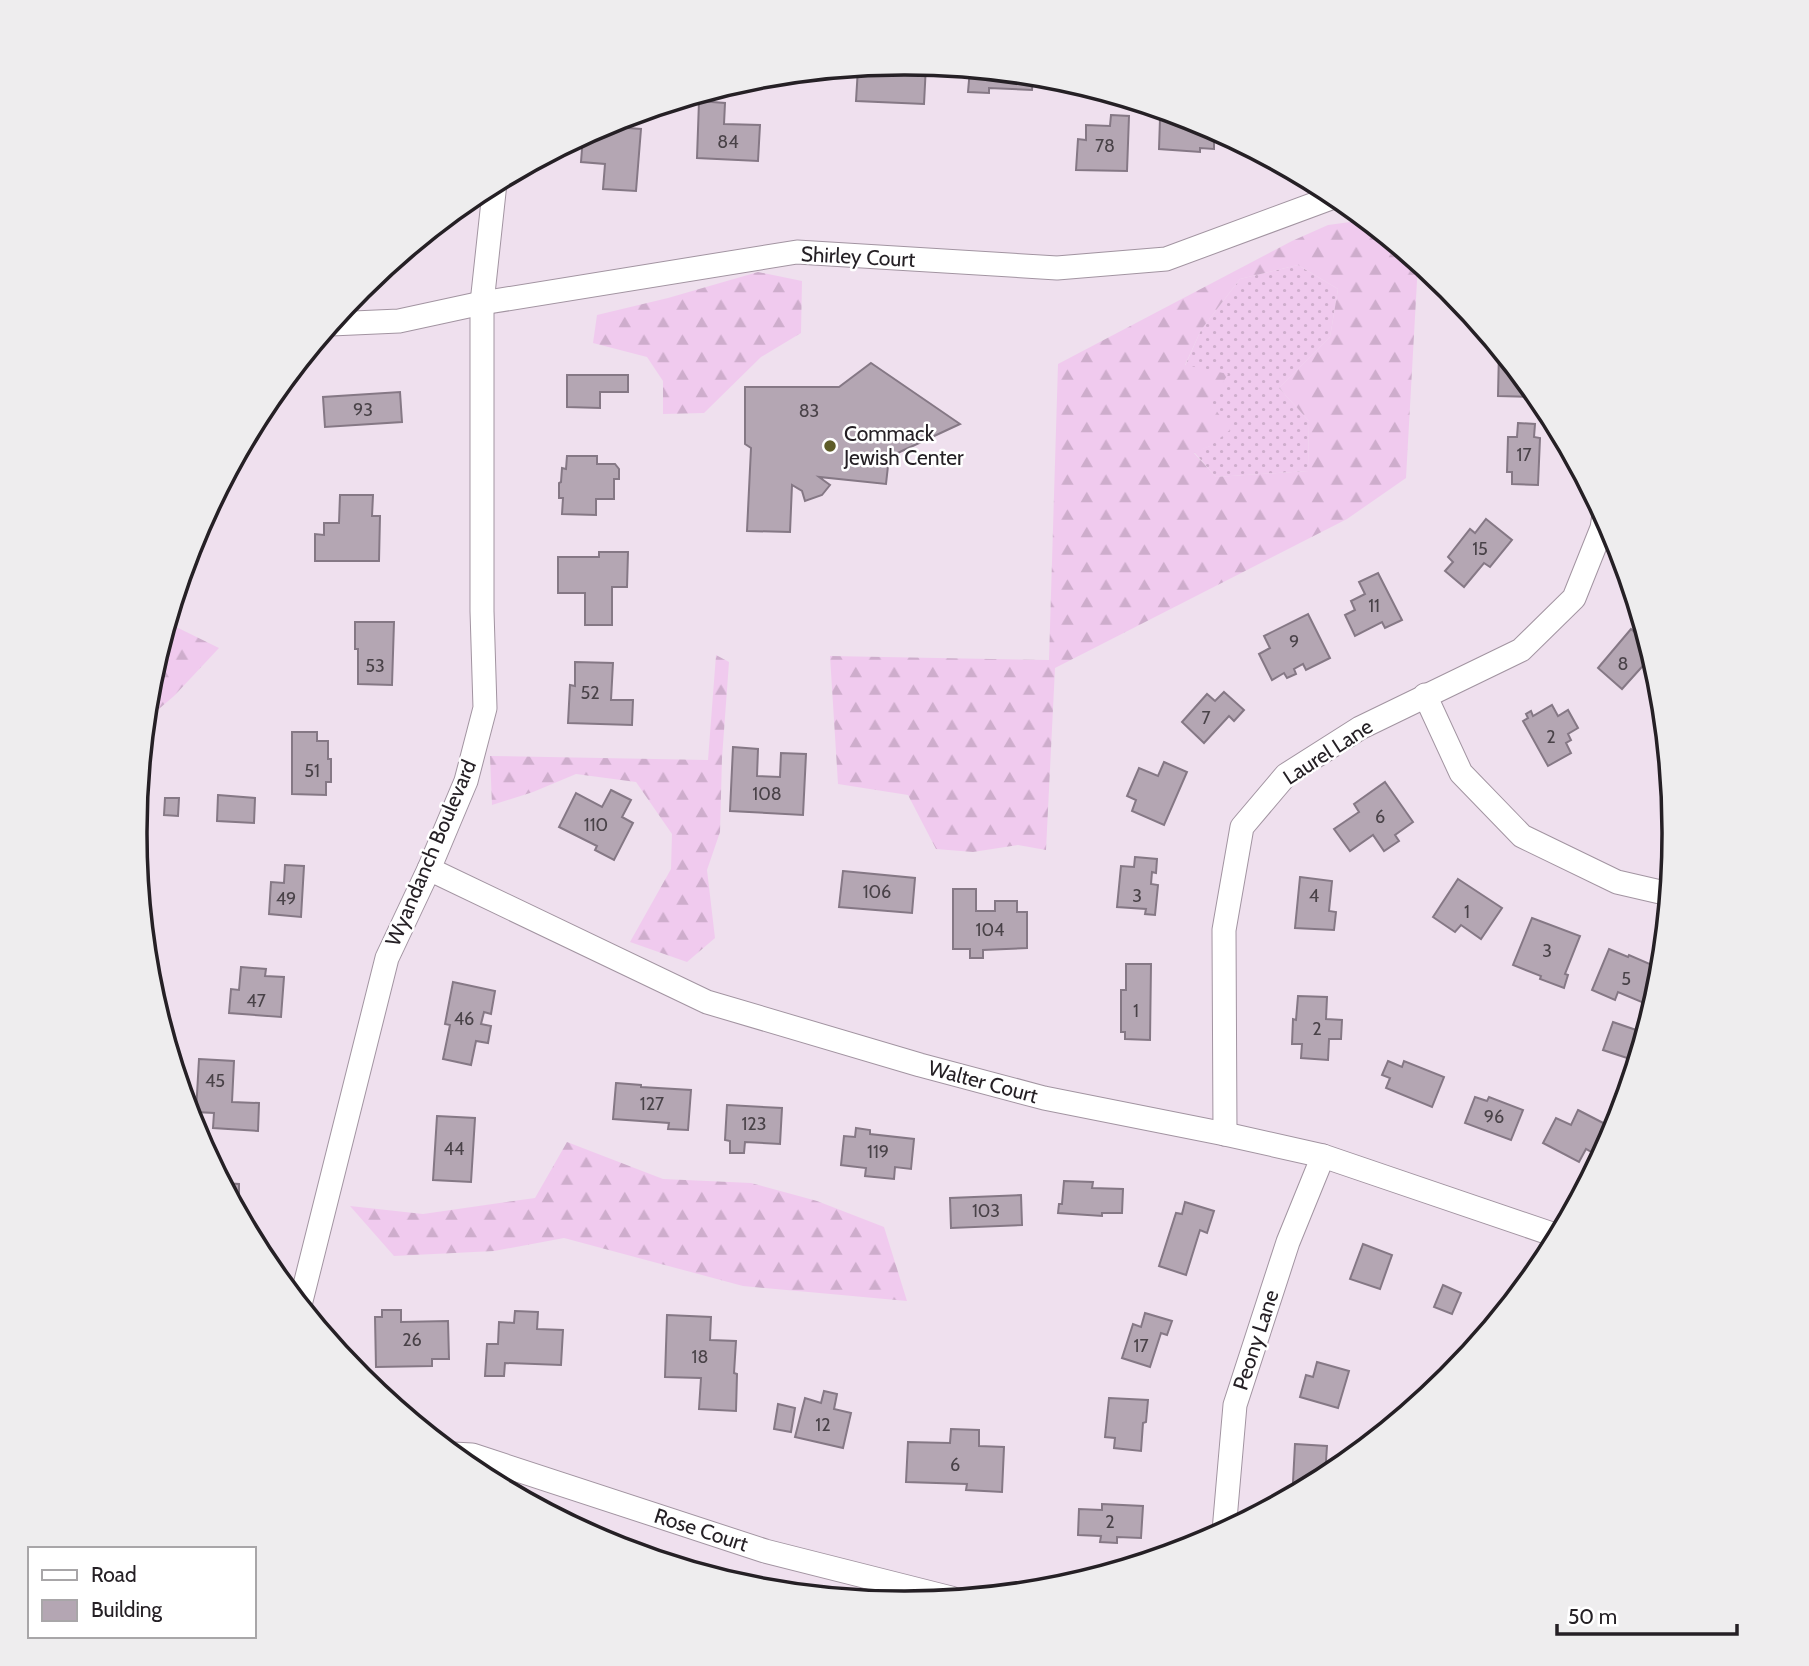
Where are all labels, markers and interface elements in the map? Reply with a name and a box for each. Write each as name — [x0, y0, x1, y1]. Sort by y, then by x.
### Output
house number: 84 — [717, 131, 739, 153]
house number: 78 — [1095, 135, 1115, 157]
street label: Shirley Court — [800, 241, 916, 272]
house number: 93 — [353, 399, 373, 421]
house number: 83 — [799, 400, 819, 422]
place label: Commack Jewish Center — [843, 421, 964, 470]
marker: Commack Jewish Center — [822, 438, 838, 454]
house number: 17 — [1517, 444, 1531, 466]
house number: 15 — [1472, 538, 1488, 560]
house number: 11 — [1368, 595, 1380, 617]
house number: 9 — [1289, 631, 1299, 653]
house number: 8 — [1618, 653, 1628, 675]
house number: 53 — [365, 655, 385, 677]
house number: 52 — [580, 682, 600, 704]
house number: 7 — [1201, 707, 1211, 729]
street label: Laurel Lane — [1278, 713, 1377, 790]
house number: 2 — [1546, 726, 1556, 748]
street label: Wyandanch Boulevard — [380, 756, 481, 950]
house number: 51 — [304, 760, 320, 782]
house number: 108 — [752, 783, 782, 805]
house number: 6 — [1375, 806, 1385, 828]
house number: 110 — [584, 814, 608, 836]
house number: 106 — [863, 881, 891, 903]
house number: 3 — [1132, 885, 1142, 907]
house number: 4 — [1309, 885, 1319, 907]
house number: 49 — [276, 888, 296, 910]
house number: 1 — [1464, 901, 1470, 923]
house number: 104 — [976, 919, 1004, 941]
house number: 3 — [1542, 940, 1552, 962]
house number: 5 — [1621, 968, 1631, 990]
house number: 47 — [246, 990, 266, 1012]
house number: 1 — [1133, 1000, 1139, 1022]
house number: 46 — [454, 1008, 474, 1030]
house number: 2 — [1312, 1018, 1322, 1040]
street label: Walter Court — [926, 1055, 1040, 1108]
house number: 45 — [205, 1070, 225, 1092]
house number: 127 — [640, 1093, 664, 1115]
house number: 96 — [1484, 1106, 1504, 1128]
house number: 123 — [741, 1113, 767, 1135]
house number: 44 — [444, 1138, 464, 1160]
house number: 119 — [867, 1141, 889, 1163]
house number: 103 — [972, 1200, 1000, 1222]
street label: Peony Lane — [1228, 1286, 1284, 1393]
house number: 26 — [402, 1329, 422, 1351]
house number: 17 — [1134, 1335, 1148, 1357]
house number: 18 — [692, 1346, 708, 1368]
house number: 12 — [815, 1414, 831, 1436]
house number: 6 — [950, 1454, 960, 1476]
street label: Rose Court — [651, 1503, 751, 1556]
house number: 2 — [1105, 1511, 1115, 1533]
legend — [28, 1547, 256, 1638]
text: Road — [91, 1562, 137, 1587]
scale bar — [1557, 1592, 1737, 1636]
text: Building — [91, 1597, 163, 1622]
text: 50 m — [1568, 1604, 1617, 1629]

